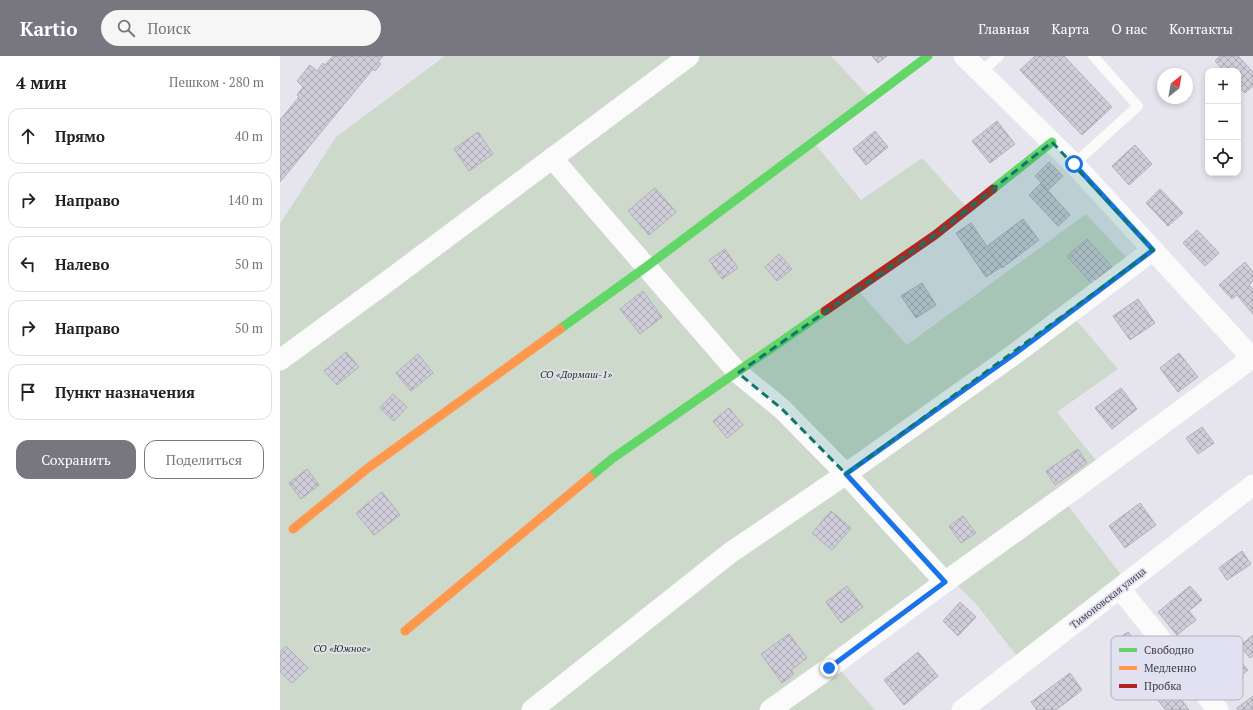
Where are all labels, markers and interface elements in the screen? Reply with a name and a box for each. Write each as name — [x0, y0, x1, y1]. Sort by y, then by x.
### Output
search box — [101, 10, 381, 46]
text: Kartio — [20, 16, 77, 41]
icon: search — [115, 17, 137, 39]
text: Поиск — [147, 18, 191, 38]
text: Главная — [978, 19, 1030, 38]
text: Карта — [1052, 19, 1089, 38]
text: О нас — [1111, 19, 1147, 38]
text: Контакты — [1169, 19, 1233, 38]
north arrow — [1157, 68, 1193, 104]
map controls — [1205, 68, 1241, 176]
button: + — [1205, 68, 1241, 104]
text: 4 мин — [16, 71, 66, 94]
text: Пешком · 280 m — [169, 73, 264, 91]
button: − — [1205, 104, 1241, 140]
icon: ahead — [17, 125, 39, 147]
text: Прямо — [55, 126, 105, 146]
text: 40 m — [235, 127, 263, 145]
button: locate — [1205, 140, 1241, 176]
route start — [1065, 155, 1083, 173]
icon: right — [17, 189, 39, 211]
text: Направо — [55, 190, 120, 210]
text: 140 m — [228, 191, 263, 209]
icon: left — [17, 253, 39, 275]
text: Налево — [55, 254, 109, 274]
text: 50 m — [235, 255, 263, 273]
icon: right — [17, 317, 39, 339]
text: Направо — [55, 318, 120, 338]
text: 50 m — [235, 319, 263, 337]
park label: СО «Дормаш-1» — [540, 368, 612, 381]
icon: arrive — [17, 381, 39, 403]
text: Пункт назначения — [55, 382, 195, 402]
button: Сохранить — [16, 440, 136, 479]
button: Поделиться — [144, 440, 264, 479]
street label: Тимоновская улица — [1068, 564, 1148, 632]
legend — [1111, 636, 1243, 700]
park label: СО «Южное» — [313, 642, 371, 655]
text: Свободно — [1144, 643, 1194, 657]
route end — [820, 659, 838, 677]
text: Медленно — [1144, 661, 1196, 675]
text: Пробка — [1144, 679, 1182, 693]

